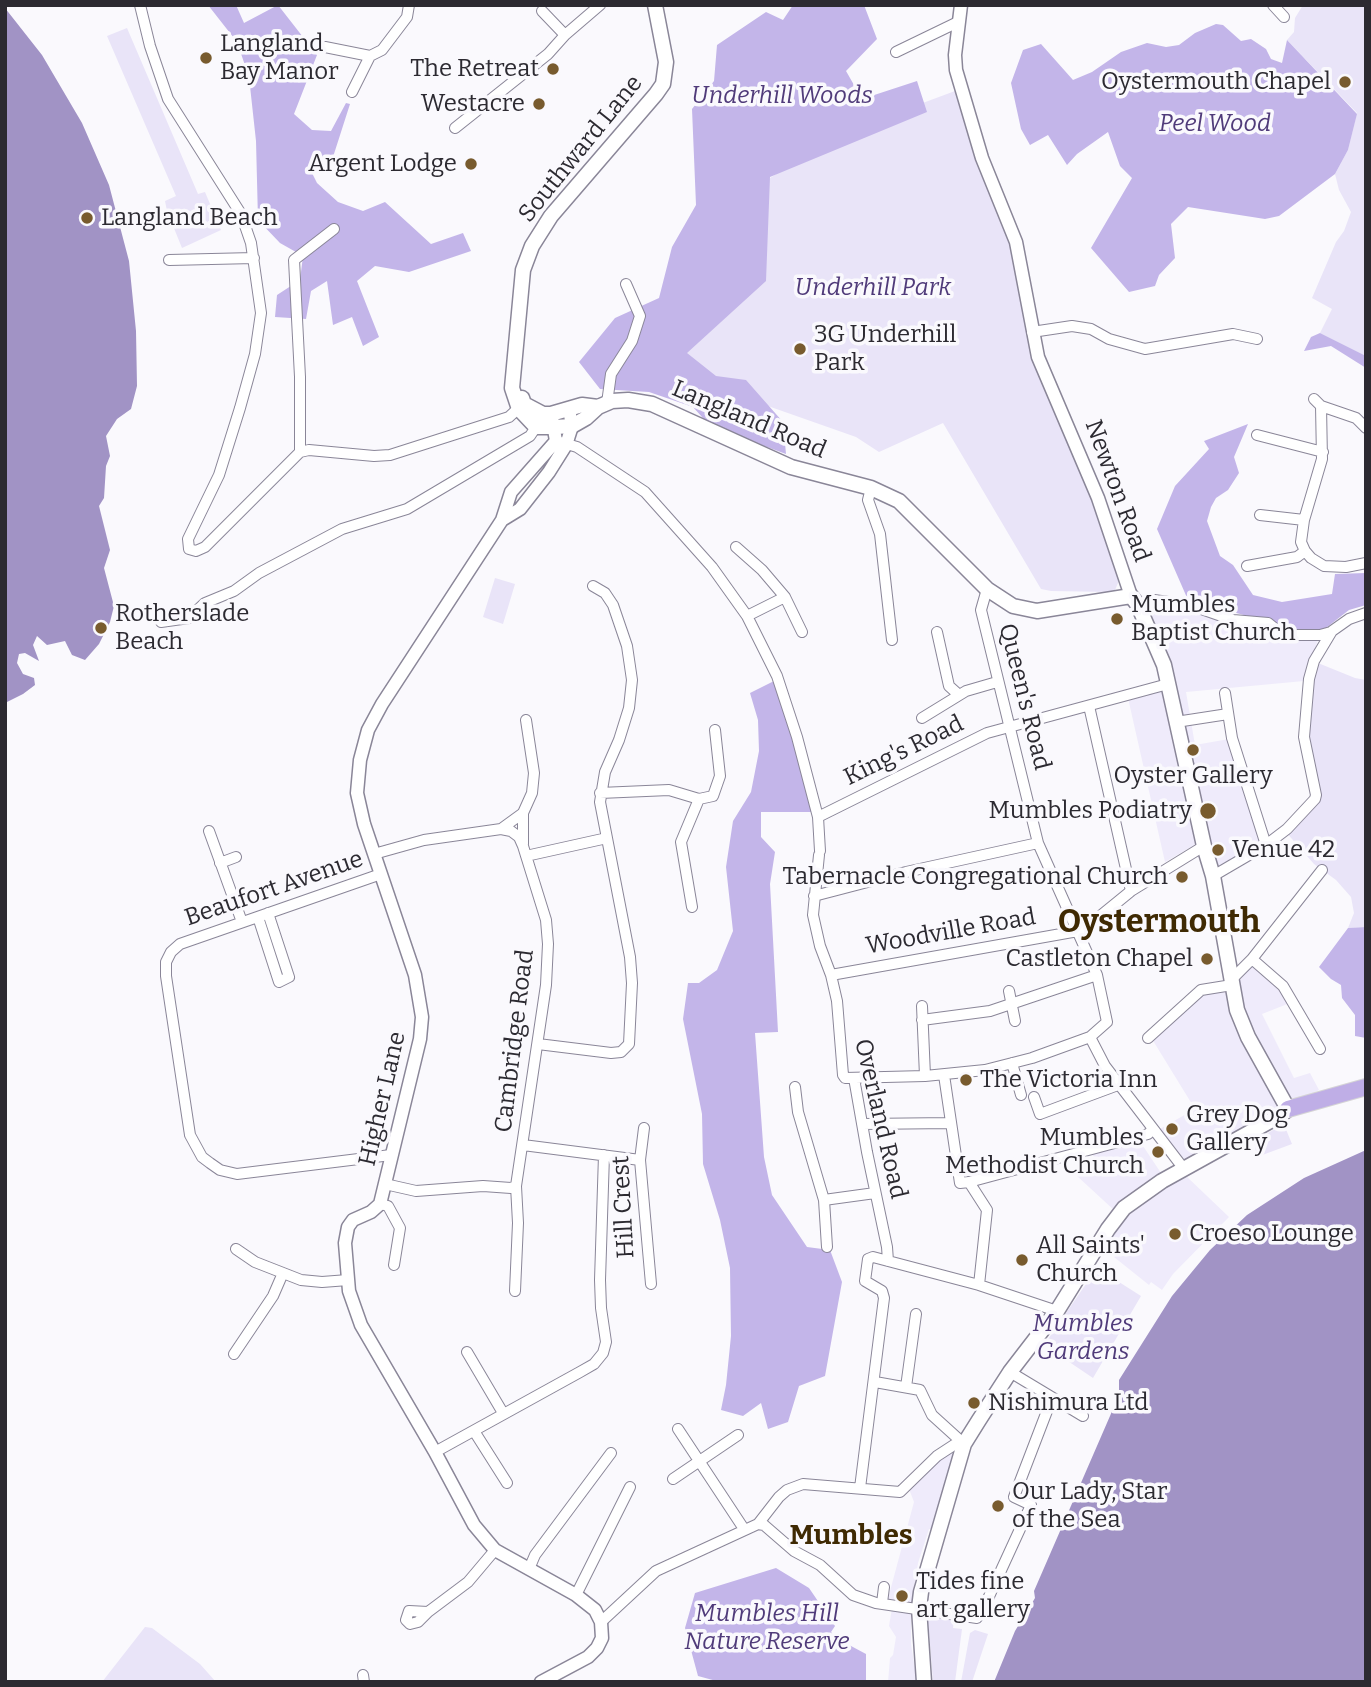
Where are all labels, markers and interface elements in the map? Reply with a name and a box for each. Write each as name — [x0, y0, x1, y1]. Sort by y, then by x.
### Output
place label: Langland Bay Manor — [220, 30, 339, 86]
marker: Langland Bay Manor — [198, 50, 214, 66]
place label: The Retreat — [410, 55, 539, 83]
marker: The Retreat — [545, 61, 561, 77]
place label: Oystermouth Chapel — [1101, 68, 1331, 96]
street label: Southward Lane — [513, 70, 649, 228]
marker: Oystermouth Chapel — [1337, 74, 1353, 90]
park label: Underhill Woods — [691, 82, 873, 110]
place label: Westacre — [421, 90, 525, 118]
marker: Westacre — [531, 96, 547, 112]
park label: Peel Wood — [1159, 110, 1271, 138]
place label: Argent Lodge — [308, 150, 457, 178]
marker: Argent Lodge — [463, 156, 479, 172]
place label: Langland Beach — [101, 204, 278, 232]
marker: Langland Beach — [79, 210, 95, 226]
park label: Underhill Park — [795, 274, 951, 302]
place label: 3G Underhill Park — [814, 321, 956, 377]
marker: 3G Underhill Park — [792, 341, 808, 357]
street label: Langland Road — [668, 375, 830, 465]
street label: Newton Road — [1078, 416, 1156, 566]
place label: Mumbles Baptist Church — [1131, 591, 1296, 647]
place label: Rotherslade Beach — [115, 600, 249, 656]
marker: Mumbles Baptist Church — [1109, 611, 1125, 627]
marker: Rotherslade Beach — [93, 620, 109, 636]
street label: Queen's Road — [992, 621, 1056, 773]
street label: King's Road — [840, 710, 968, 792]
marker: Oyster Gallery — [1185, 742, 1201, 758]
place label: Oyster Gallery — [1113, 762, 1273, 790]
place label: Mumbles Podiatry — [988, 797, 1192, 825]
marker: Mumbles Podiatry — [1198, 801, 1218, 821]
place label: Venue 42 — [1232, 836, 1335, 864]
marker: Venue 42 — [1210, 842, 1226, 858]
street label: Beaufort Avenue — [181, 845, 367, 933]
place label: Tabernacle Congregational Church — [782, 863, 1168, 891]
marker: Tabernacle Congregational Church — [1174, 869, 1190, 885]
street label: Woodville Road — [864, 903, 1038, 961]
district label: Oystermouth — [1058, 904, 1260, 942]
place label: Castleton Chapel — [1006, 945, 1193, 973]
street label: Cambridge Road — [489, 948, 541, 1134]
marker: Castleton Chapel — [1199, 951, 1215, 967]
street label: Higher Lane — [354, 1029, 412, 1169]
street label: Overland Road — [848, 1036, 912, 1202]
place label: The Victoria Inn — [980, 1066, 1157, 1094]
marker: The Victoria Inn — [958, 1072, 974, 1088]
place label: Grey Dog Gallery — [1186, 1101, 1288, 1157]
marker: Grey Dog Gallery — [1164, 1121, 1180, 1137]
place label: Mumbles Methodist Church — [945, 1124, 1144, 1180]
marker: Mumbles Methodist Church — [1150, 1144, 1166, 1160]
street label: Hill Crest — [607, 1155, 641, 1259]
place label: Croeso Lounge — [1189, 1220, 1354, 1248]
marker: Croeso Lounge — [1167, 1226, 1183, 1242]
place label: All Saints' Church — [1036, 1232, 1145, 1288]
marker: All Saints' Church — [1014, 1252, 1030, 1268]
park label: Mumbles Gardens — [1033, 1310, 1133, 1366]
place label: Nishimura Ltd — [988, 1389, 1148, 1417]
marker: Nishimura Ltd — [966, 1395, 982, 1411]
place label: Our Lady, Star of the Sea — [1012, 1478, 1167, 1534]
marker: Our Lady, Star of the Sea — [990, 1498, 1006, 1514]
district label: Mumbles — [789, 1519, 913, 1553]
place label: Tides fine art gallery — [916, 1568, 1030, 1624]
marker: Tides fine art gallery — [894, 1588, 910, 1604]
park label: Mumbles Hill Nature Reserve — [684, 1600, 850, 1656]

